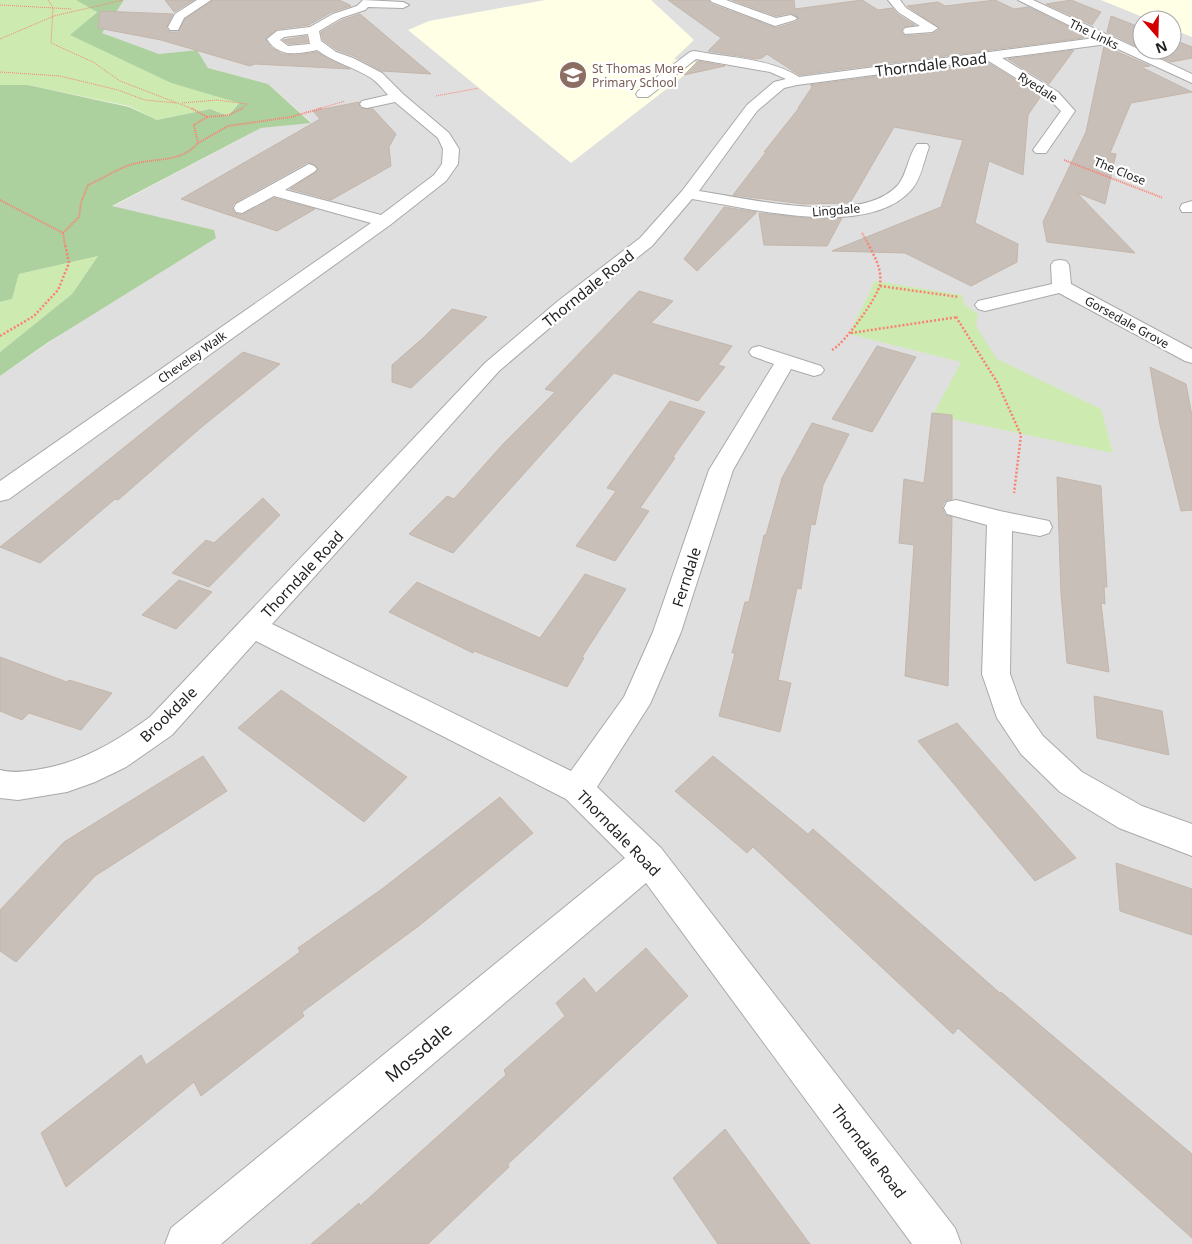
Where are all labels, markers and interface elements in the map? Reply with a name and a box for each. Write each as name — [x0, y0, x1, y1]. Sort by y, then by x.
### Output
north arrow — [1132, 10, 1182, 60]
street label: The Links — [1066, 15, 1122, 53]
text: N — [1153, 37, 1170, 59]
street label: Thorndale Road — [874, 47, 988, 81]
school or university icon: St Thomas More Primary School — [558, 60, 588, 90]
place label: St Thomas More Primary School — [592, 60, 684, 91]
street label: Ryedale — [1015, 68, 1061, 106]
street label: The Close — [1092, 153, 1149, 189]
street label: Lingdale — [811, 199, 861, 221]
street label: Thorndale Road — [538, 245, 638, 331]
street label: Gorsedale Grove — [1082, 292, 1172, 352]
street label: Cheveley Walk — [154, 327, 230, 387]
street label: Thorndale Road — [256, 526, 348, 622]
street label: Ferndale — [667, 545, 705, 609]
street label: Brookdale — [135, 682, 201, 746]
street label: Thorndale Road — [573, 786, 665, 880]
street label: Mossdale — [379, 1017, 457, 1087]
street label: Thorndale Road — [827, 1100, 911, 1202]

